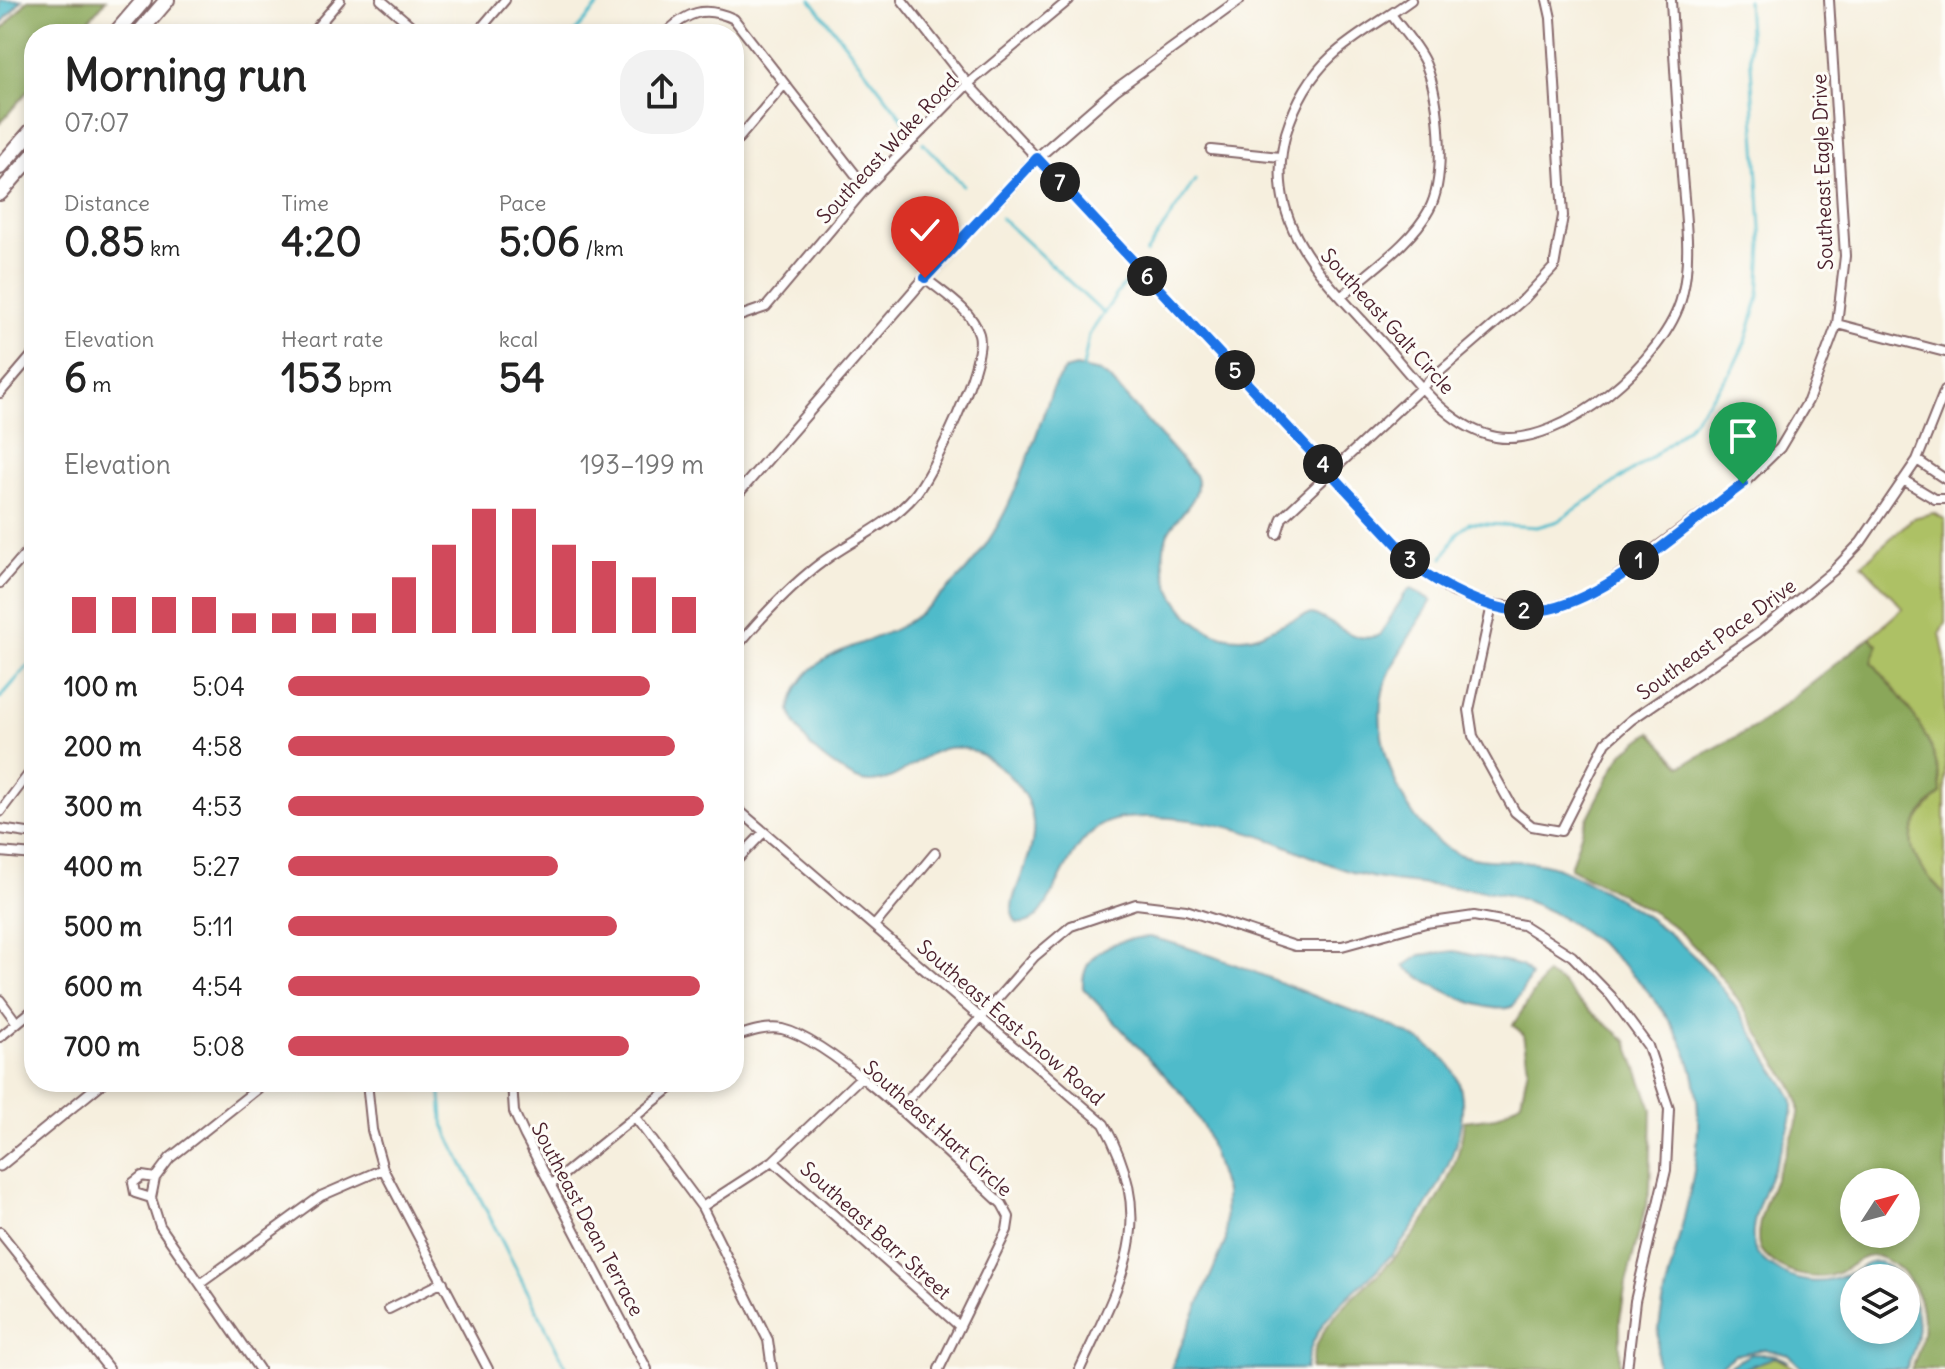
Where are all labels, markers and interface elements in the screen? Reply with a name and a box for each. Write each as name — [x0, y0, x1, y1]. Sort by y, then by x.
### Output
text: Morning run — [64, 48, 307, 103]
button: share — [620, 50, 704, 134]
street label: Southeast Wake Road — [811, 67, 963, 228]
street label: Southeast Eagle Drive — [1806, 73, 1838, 271]
text: 07:07 — [64, 106, 129, 139]
pin: 7 — [1040, 162, 1080, 202]
text: 7 — [1055, 168, 1065, 196]
text: Distance — [64, 189, 150, 217]
text: Time — [281, 189, 329, 217]
text: Pace — [499, 189, 546, 217]
pin — [891, 196, 959, 278]
icon: check — [903, 208, 947, 252]
text: 0.85 — [64, 217, 145, 267]
text: 4:20 — [281, 217, 362, 267]
text: 5:06 — [499, 217, 580, 267]
text: km — [145, 234, 180, 262]
text: /km — [580, 234, 624, 262]
street label: Southeast Galt Circle — [1316, 243, 1460, 399]
pin: 6 — [1127, 256, 1167, 296]
text: 6 — [1141, 262, 1153, 290]
text: Elevation — [64, 325, 154, 353]
text: Heart rate — [281, 325, 383, 353]
text: kcal — [499, 325, 538, 353]
pin: 5 — [1215, 350, 1255, 390]
text: 6 — [64, 353, 87, 403]
text: 153 — [281, 353, 343, 403]
text: 54 — [499, 353, 545, 403]
text: 5 — [1229, 356, 1241, 384]
text: m — [87, 370, 112, 398]
text: bpm — [343, 370, 392, 398]
pin — [1709, 402, 1777, 484]
icon: arrive — [1721, 414, 1765, 458]
pin: 4 — [1303, 444, 1343, 484]
text: Elevation — [64, 448, 171, 481]
text: 193–199 m — [580, 448, 704, 481]
text: 4 — [1317, 450, 1329, 478]
pin: 3 — [1390, 539, 1430, 579]
pin: 1 — [1619, 540, 1659, 580]
text: 3 — [1404, 545, 1416, 573]
text: 1 — [1635, 546, 1643, 574]
street label: Southeast Pace Drive — [1632, 573, 1800, 705]
pin: 2 — [1504, 590, 1544, 630]
text: 2 — [1518, 596, 1530, 624]
text: 100 m — [64, 670, 138, 703]
text: 5:04 — [192, 670, 245, 703]
text: 200 m — [64, 730, 141, 763]
text: 4:58 — [192, 730, 243, 763]
text: 300 m — [64, 790, 142, 823]
text: 4:53 — [192, 790, 243, 823]
text: 400 m — [64, 850, 142, 883]
text: 5:27 — [192, 850, 240, 883]
text: 500 m — [64, 910, 142, 943]
text: 5:11 — [192, 910, 233, 943]
street label: Southeast East Snow Road — [912, 934, 1110, 1110]
text: 600 m — [64, 970, 142, 1003]
text: 4:54 — [192, 970, 243, 1003]
text: 700 m — [64, 1030, 140, 1063]
text: 5:08 — [192, 1030, 245, 1063]
street label: Southeast Hart Circle — [858, 1055, 1018, 1201]
street label: Southeast Dean Terrace — [526, 1118, 650, 1320]
street label: Southeast Barr Street — [796, 1156, 957, 1304]
north arrow — [1840, 1168, 1920, 1248]
map controls — [1840, 1168, 1920, 1344]
button: layers — [1840, 1264, 1920, 1344]

